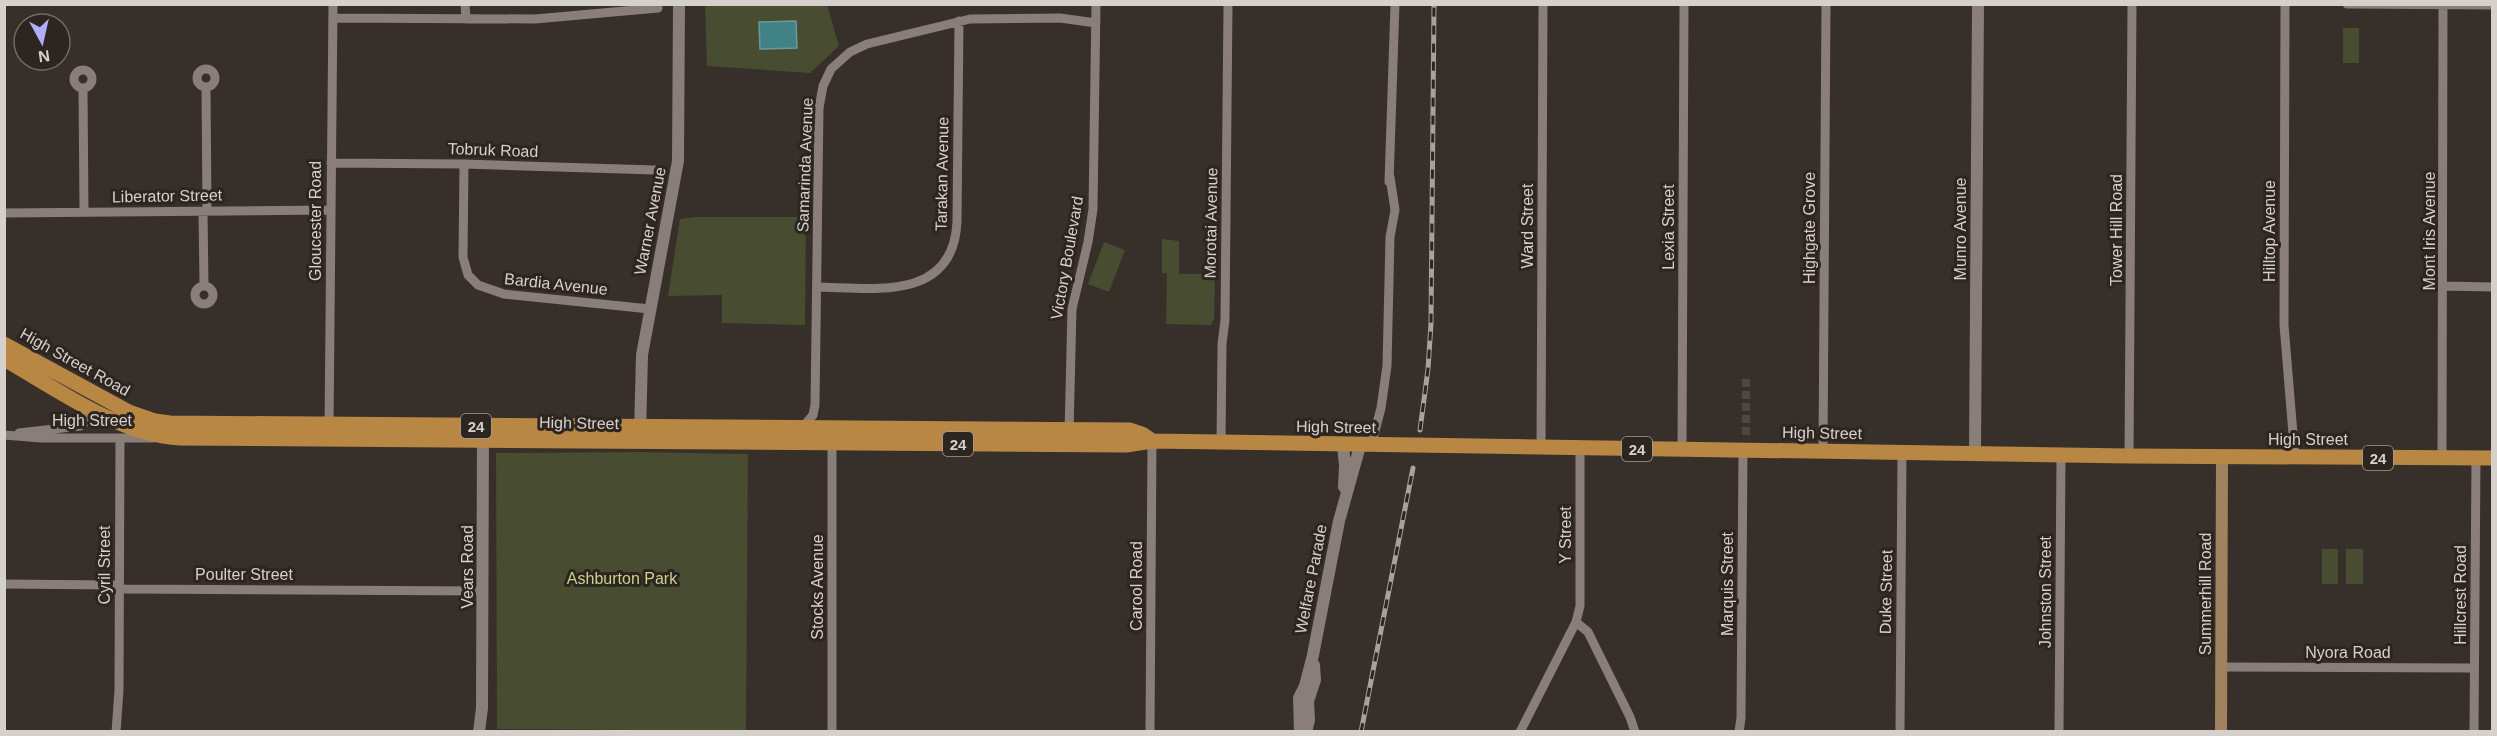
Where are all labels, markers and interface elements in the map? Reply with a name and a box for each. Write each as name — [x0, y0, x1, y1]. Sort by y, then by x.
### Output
north arrow — [12, 12, 72, 72]
text: N — [37, 47, 51, 66]
street label: Samarinda Avenue — [794, 97, 816, 233]
street label: Tarakan Avenue — [933, 117, 951, 231]
street label: Tobruk Road — [447, 140, 539, 160]
street label: Gloucester Road — [307, 161, 324, 281]
street label: Warner Avenue — [631, 166, 669, 276]
street label: Morotai Avenue — [1202, 167, 1220, 279]
street label: Mont Iris Avenue — [2421, 171, 2438, 290]
street label: Highgate Grove — [1801, 172, 1818, 284]
street label: Tower Hill Road — [2108, 174, 2125, 286]
street label: Munro Avenue — [1952, 177, 1969, 280]
street label: Hilltop Avenue — [2261, 180, 2278, 282]
street label: Ward Street — [1519, 183, 1536, 268]
street label: Lexia Street — [1660, 184, 1677, 270]
street label: Liberator Street — [112, 187, 223, 205]
street label: Victory Boulevard — [1048, 195, 1086, 321]
street label: Bardia Avenue — [503, 270, 609, 298]
street label: High Street Road — [17, 325, 133, 399]
street label: High Street — [52, 412, 133, 429]
road number: 24 — [461, 414, 491, 438]
street label: High Street — [539, 414, 620, 432]
street label: High Street — [1296, 418, 1377, 436]
street label: High Street — [1782, 424, 1863, 442]
street label: High Street — [2268, 431, 2349, 448]
road number: 24 — [943, 432, 973, 456]
road number: 24 — [1622, 437, 1652, 461]
road number: 24 — [2363, 446, 2393, 470]
street label: Y Street — [1557, 506, 1574, 564]
street label: Welfare Parade — [1292, 523, 1330, 635]
street label: Cyril Street — [96, 525, 113, 605]
street label: Vears Road — [459, 525, 476, 609]
street label: Marquis Street — [1719, 531, 1736, 636]
street label: Summerhill Road — [2197, 533, 2214, 655]
street label: Stocks Avenue — [809, 534, 826, 640]
street label: Johnston Street — [2037, 535, 2054, 648]
street label: Carool Road — [1128, 541, 1145, 631]
street label: Hillcrest Road — [2452, 545, 2469, 645]
street label: Duke Street — [1877, 549, 1895, 634]
street label: Poulter Street — [195, 566, 293, 583]
park label: Ashburton Park — [567, 570, 678, 587]
street label: Nyora Road — [2305, 644, 2391, 661]

